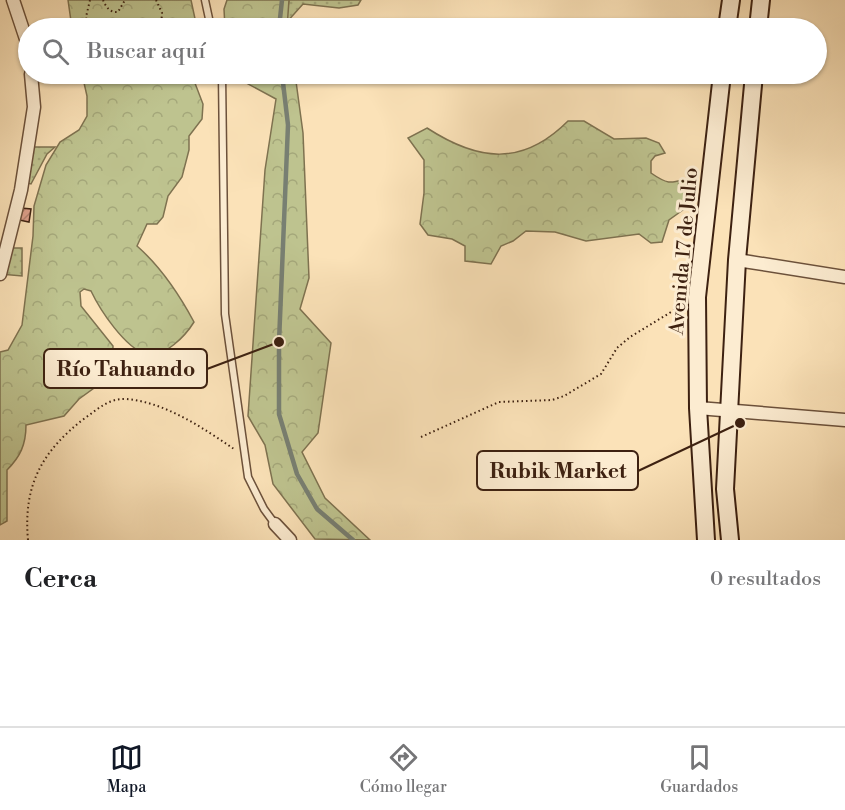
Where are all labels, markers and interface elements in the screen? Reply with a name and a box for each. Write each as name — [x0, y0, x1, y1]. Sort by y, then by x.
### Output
search box — [18, 18, 827, 84]
icon: search — [39, 35, 72, 68]
text: Buscar aquí — [87, 38, 205, 65]
street label: Avenida 17 de Julio — [665, 167, 704, 337]
callout: Río Tahuando — [44, 349, 207, 388]
text: Río Tahuando — [57, 357, 195, 383]
callout: Rubik Market — [477, 451, 638, 490]
text: Rubik Market — [489, 459, 627, 485]
text: Cerca — [24, 563, 97, 595]
text: 0 resultados — [710, 567, 821, 592]
tab: Mapa — [107, 741, 146, 797]
tab: Cómo llegar — [360, 741, 447, 797]
tab: Guardados — [660, 741, 738, 797]

